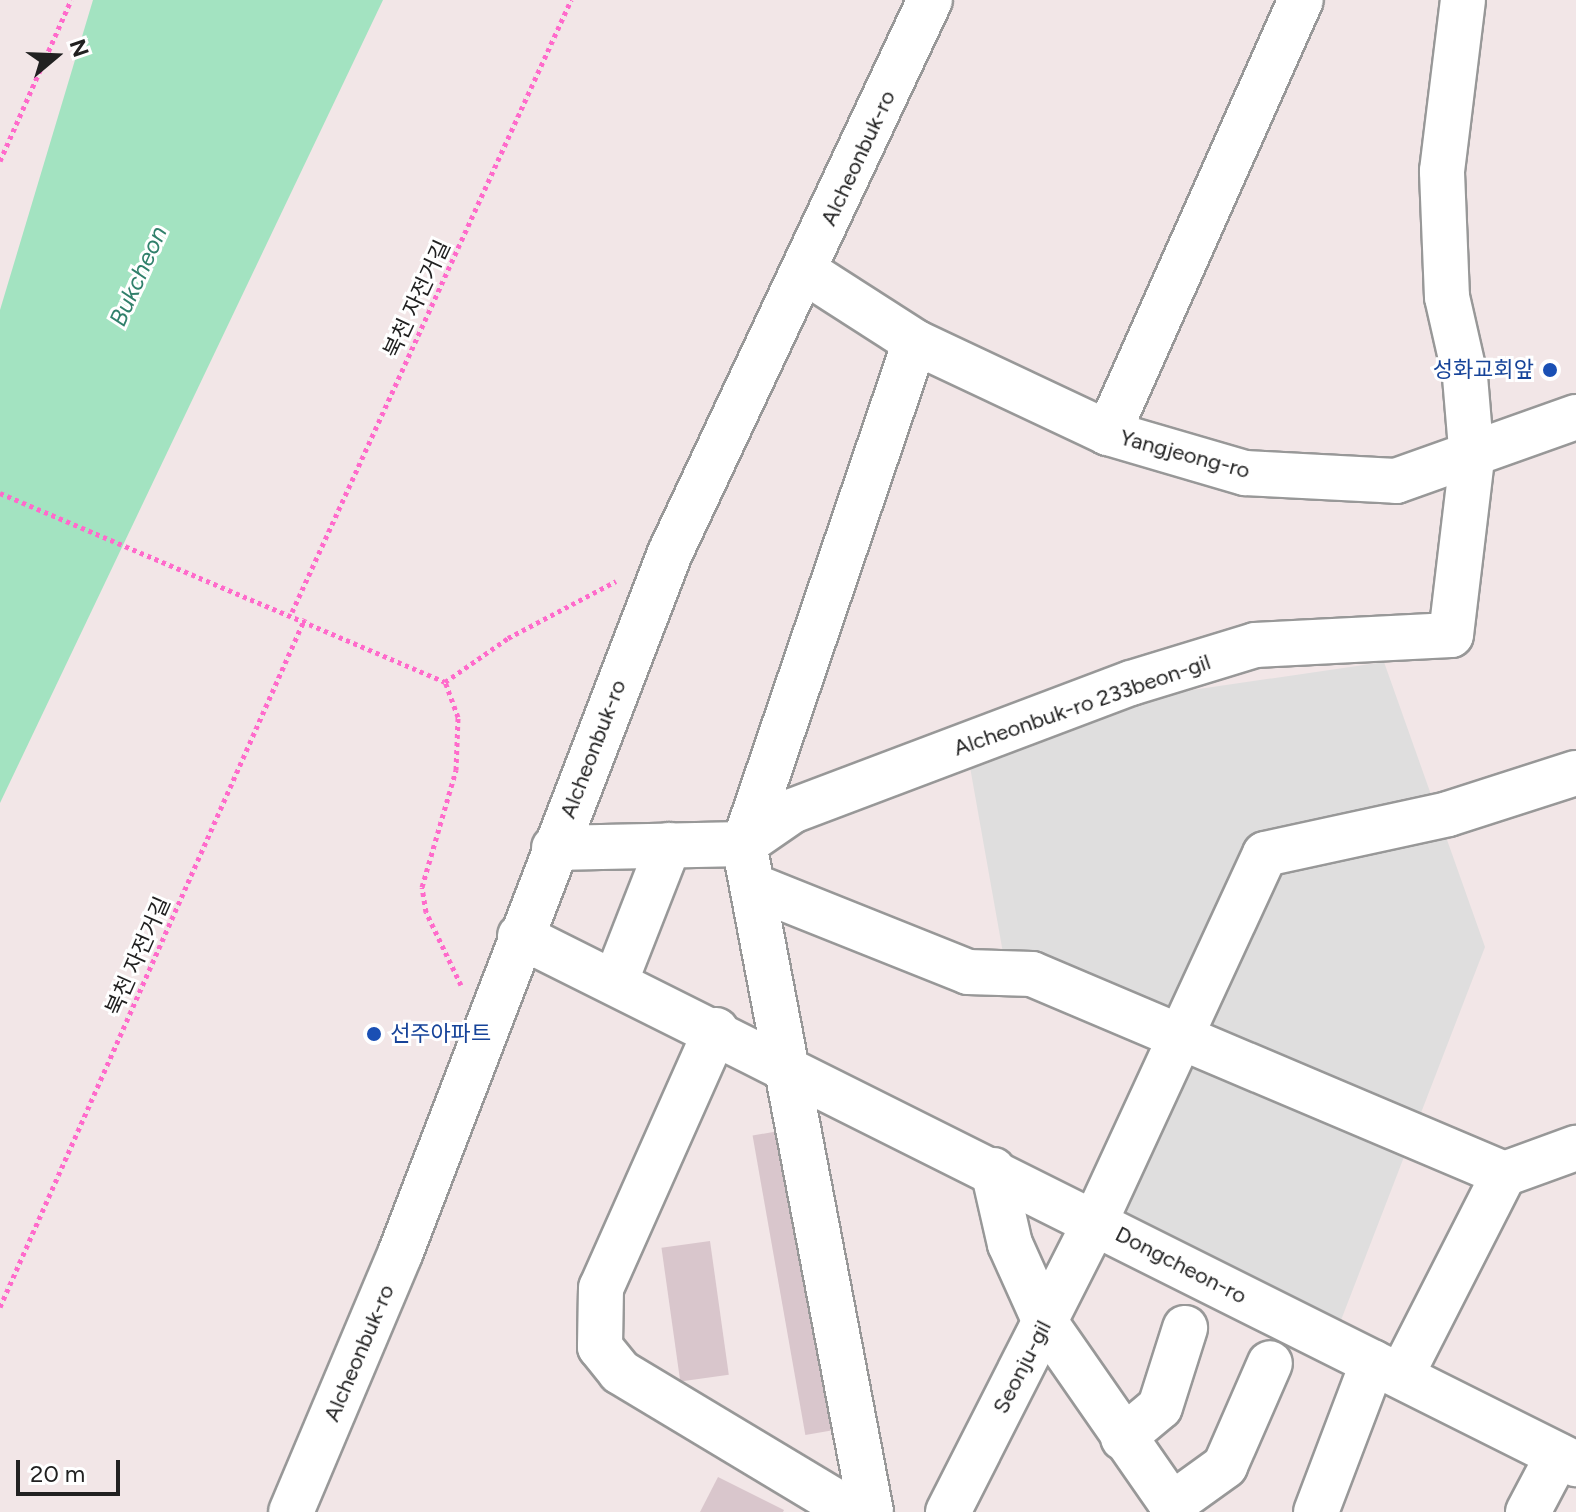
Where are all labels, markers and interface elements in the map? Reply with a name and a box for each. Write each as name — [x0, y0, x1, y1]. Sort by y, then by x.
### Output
north arrow — [16, 16, 96, 96]
text: N — [64, 36, 95, 60]
street label: Alcheonbuk-ro — [815, 86, 901, 230]
water label: Bukcheon — [103, 222, 173, 330]
street label: 북천 자전거길 — [378, 236, 456, 362]
place label: 성화교회앞 — [1433, 357, 1534, 383]
marker: 성화교회앞 — [1541, 361, 1559, 379]
street label: Yangjeong-ro — [1117, 424, 1253, 484]
street label: Alcheonbuk-ro 233beon-gil — [950, 649, 1214, 761]
street label: Alcheonbuk-ro — [554, 676, 632, 822]
street label: 북천 자전거길 — [100, 893, 176, 1019]
place label: 선주아파트 — [390, 1021, 491, 1047]
marker: 선주아파트 — [365, 1025, 383, 1043]
street label: Dongcheon-ro — [1111, 1221, 1251, 1309]
street label: Alcheonbuk-ro — [318, 1281, 400, 1425]
street label: Seonju-gil — [987, 1316, 1057, 1418]
scale bar — [20, 1444, 124, 1494]
text: 20 m — [30, 1459, 85, 1488]

